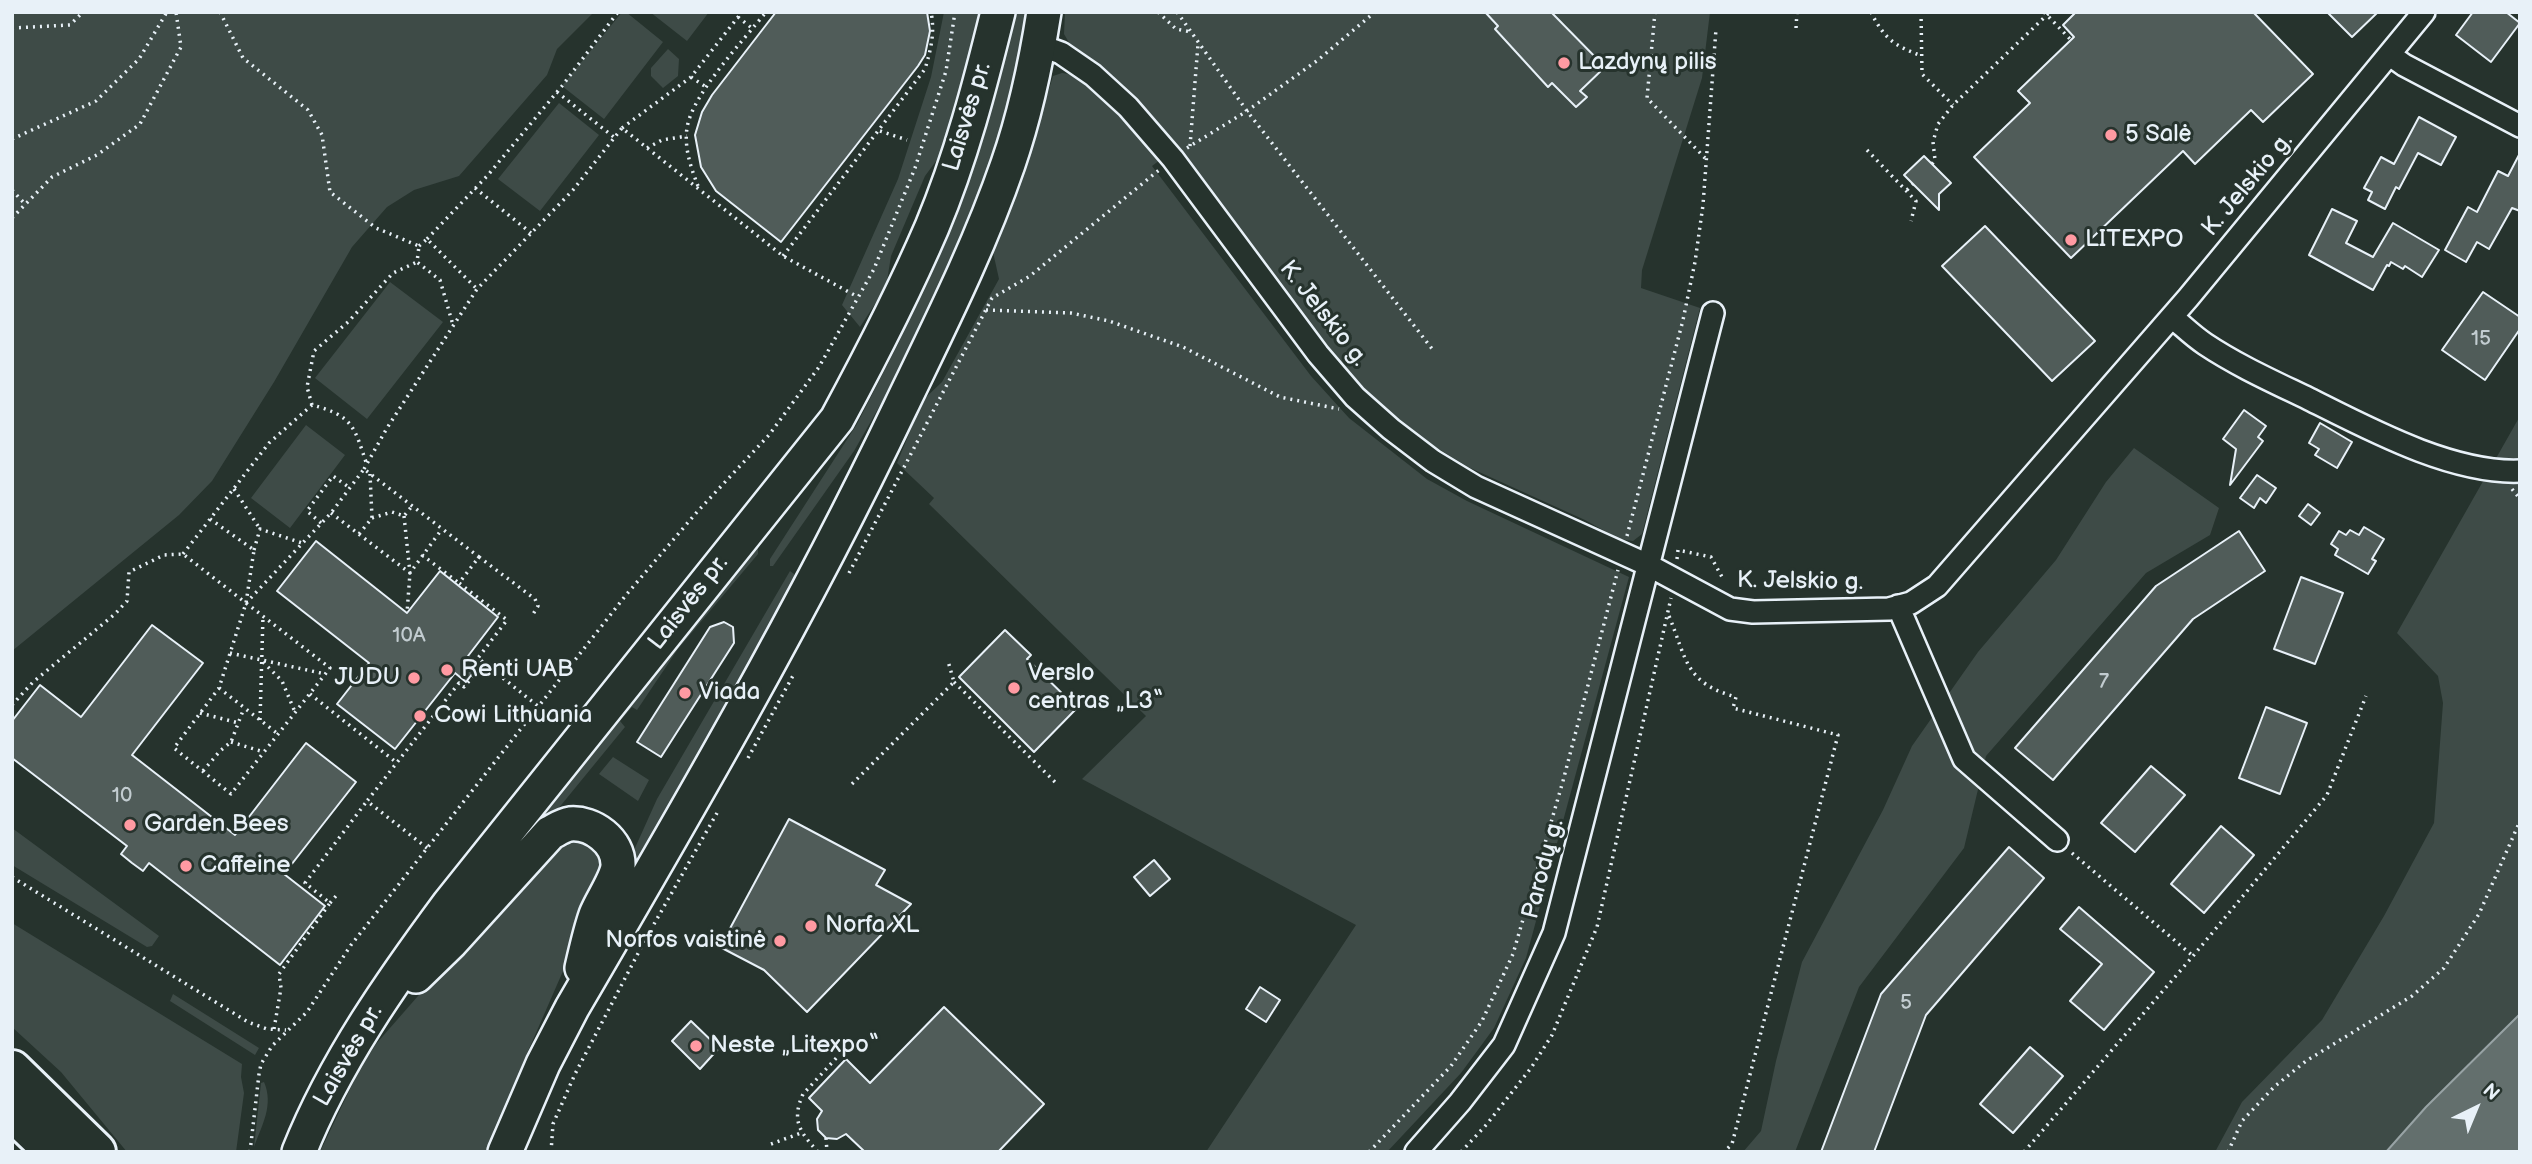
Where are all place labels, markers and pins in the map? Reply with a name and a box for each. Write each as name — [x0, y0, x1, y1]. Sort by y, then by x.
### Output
place label: Lazdynų pilis — [1578, 49, 1717, 77]
marker: Lazdynų pilis — [1556, 55, 1572, 71]
place label: 5 Salė — [2125, 121, 2191, 149]
marker: 5 Salė — [2103, 127, 2119, 143]
place label: LITEXPO — [2085, 226, 2183, 254]
marker: LITEXPO — [2063, 232, 2079, 248]
place label: Renti UAB — [461, 656, 573, 684]
place label: Verslo centras „L3“ — [1028, 660, 1163, 716]
marker: Renti UAB — [439, 662, 455, 678]
place label: JUDU — [334, 664, 400, 692]
marker: JUDU — [406, 670, 422, 686]
place label: Viada — [699, 679, 760, 707]
marker: Verslo centras „L3“ — [1006, 680, 1022, 696]
marker: Viada — [677, 685, 693, 701]
place label: Cowi Lithuania — [434, 702, 592, 730]
marker: Cowi Lithuania — [412, 708, 428, 724]
place label: Garden Bees — [144, 811, 289, 839]
marker: Garden Bees — [122, 817, 138, 833]
place label: Caffeine — [200, 852, 290, 880]
marker: Caffeine — [178, 858, 194, 874]
place label: Norfa XL — [825, 912, 919, 940]
marker: Norfa XL — [803, 918, 819, 934]
place label: Norfos vaistinė — [605, 927, 766, 955]
marker: Norfos vaistinė — [772, 933, 788, 949]
place label: Neste „Litexpo“ — [710, 1032, 879, 1060]
marker: Neste „Litexpo“ — [688, 1038, 704, 1054]

